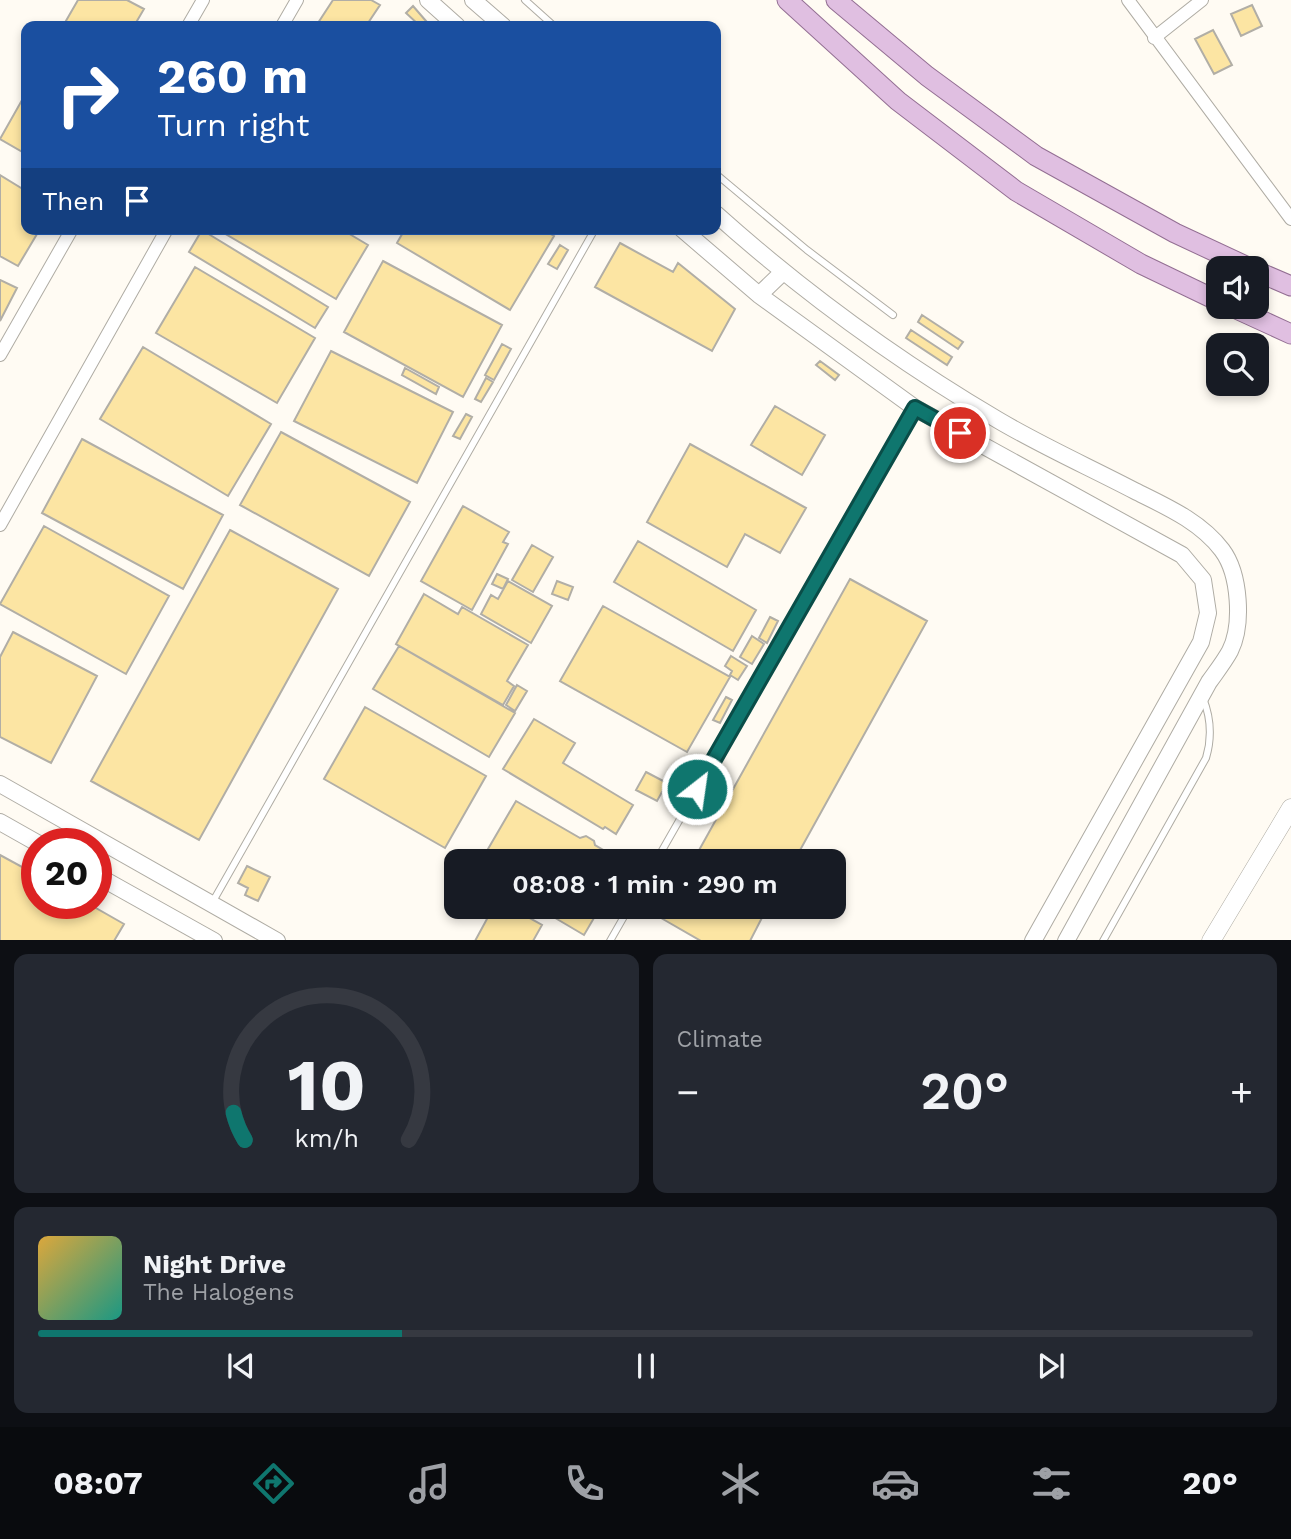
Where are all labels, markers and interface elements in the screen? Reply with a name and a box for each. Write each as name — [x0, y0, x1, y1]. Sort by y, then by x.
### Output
text: 260 m — [157, 47, 308, 105]
icon: right — [42, 49, 133, 140]
text: Turn right — [157, 106, 309, 144]
icon: arrive — [118, 182, 156, 220]
text: Then — [42, 186, 104, 216]
map controls — [1206, 256, 1269, 396]
button: sound — [1206, 256, 1269, 319]
button: search — [1206, 333, 1269, 396]
pin — [930, 403, 990, 463]
icon: arrive — [941, 414, 979, 452]
position arrow — [660, 752, 734, 826]
speed limit sign: 20 — [21, 828, 112, 919]
text: 08:08 · 1 min · 290 m — [512, 869, 778, 899]
text: Climate — [677, 1026, 763, 1053]
text: 10 — [287, 1042, 365, 1128]
text: 20° — [920, 1061, 1009, 1122]
text: − — [677, 1070, 699, 1114]
text: + — [1230, 1070, 1253, 1114]
text: km/h — [294, 1123, 358, 1152]
text: Night Drive — [143, 1249, 286, 1279]
text: The Halogens — [143, 1279, 294, 1306]
icon: previous — [222, 1347, 260, 1385]
icon: pause — [627, 1347, 665, 1385]
icon: next — [1032, 1347, 1070, 1385]
icon: directions — [249, 1459, 298, 1508]
icon: music — [405, 1459, 454, 1508]
icon: phone — [560, 1459, 609, 1508]
icon: climate — [716, 1459, 765, 1508]
icon: car — [871, 1459, 920, 1508]
icon: filters — [1027, 1459, 1076, 1508]
text: 08:07 — [53, 1464, 143, 1502]
text: 20° — [1182, 1464, 1238, 1502]

